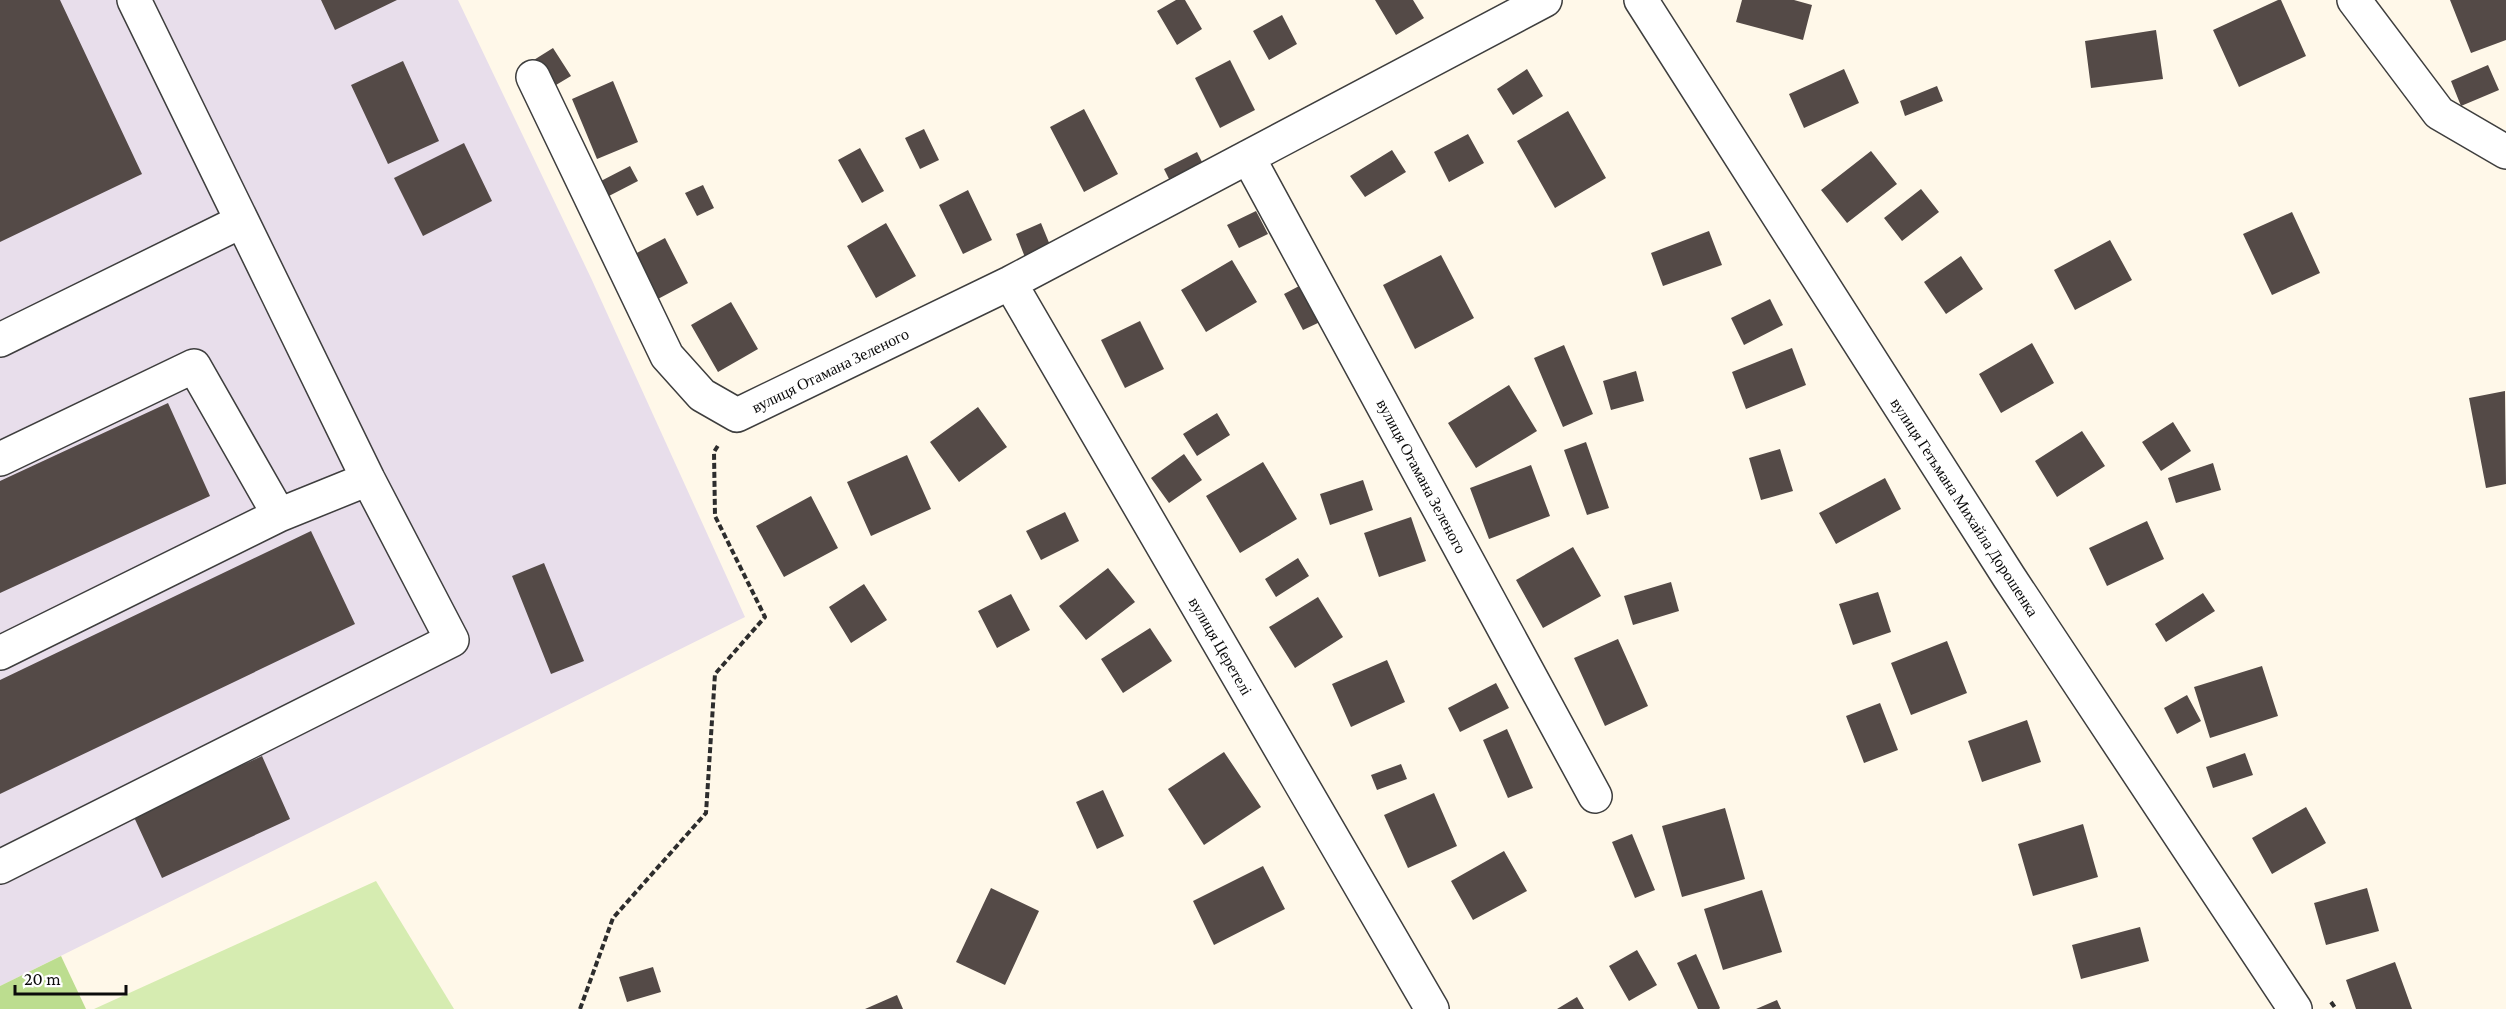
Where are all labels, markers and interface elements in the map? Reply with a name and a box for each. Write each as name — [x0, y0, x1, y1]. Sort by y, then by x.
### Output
street label: вулиця Отамана Зеленого — [749, 325, 912, 417]
street label: вулиця Гетьмана Михайла Дорошенка — [1887, 395, 2042, 620]
street label: вулиця Отамана Зеленого — [1373, 396, 1470, 557]
street label: вулиця Церетелі — [1185, 594, 1256, 699]
scale bar — [15, 958, 126, 996]
text: 20 m — [24, 969, 61, 989]

